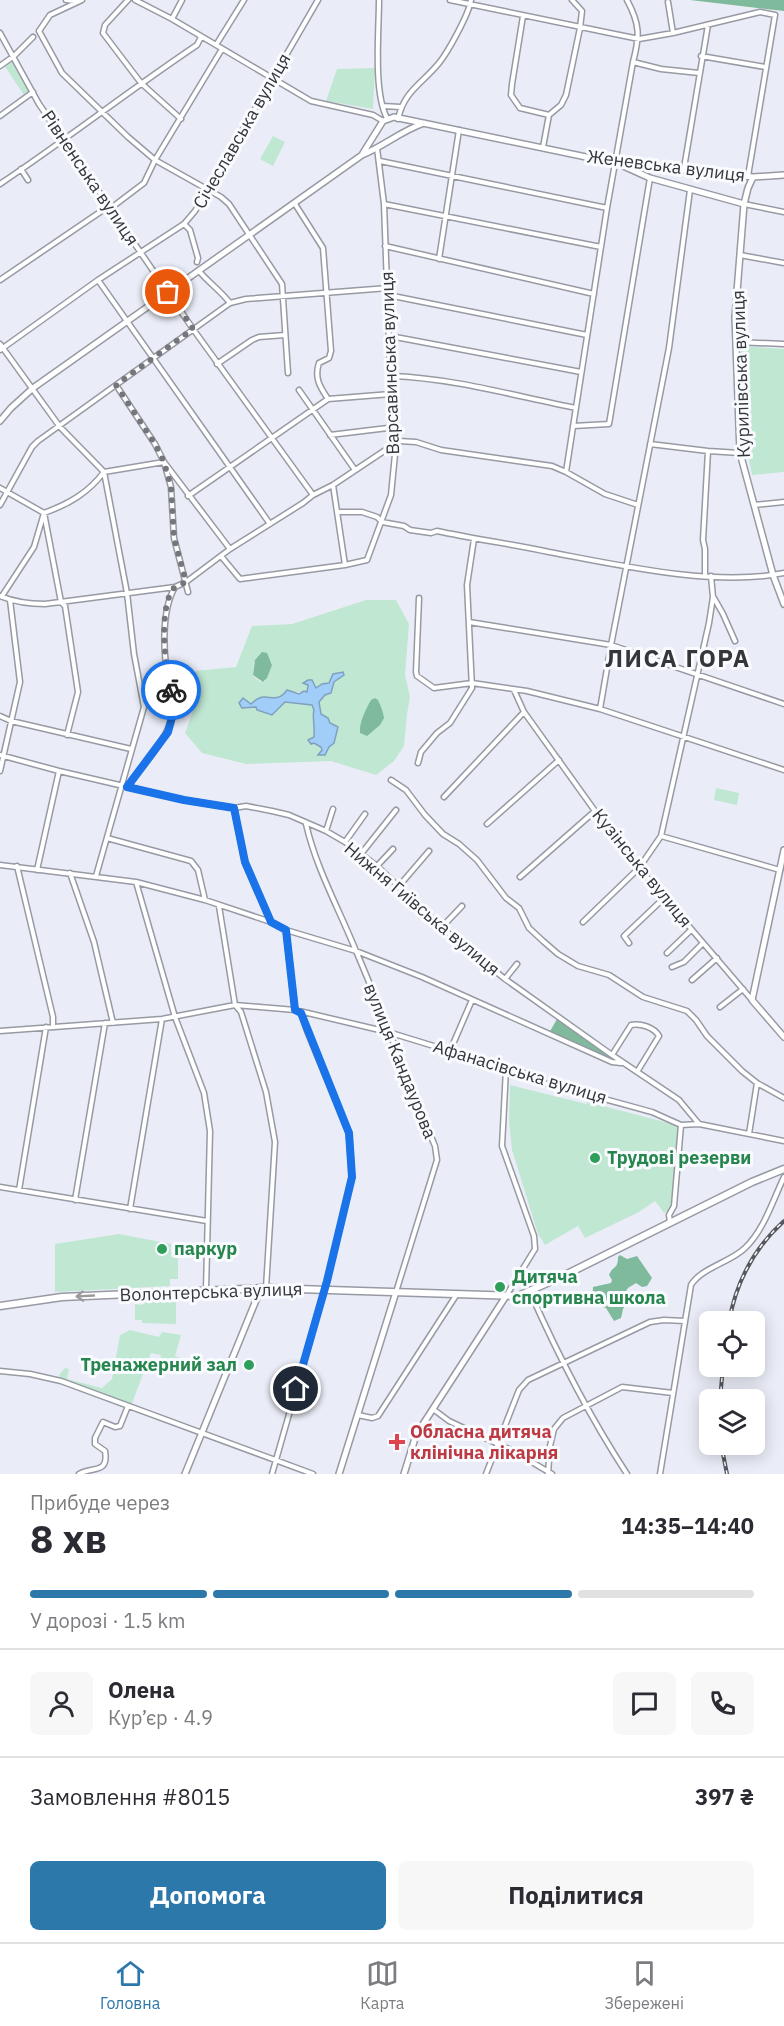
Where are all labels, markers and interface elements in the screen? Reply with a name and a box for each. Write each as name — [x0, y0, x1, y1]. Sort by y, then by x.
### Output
street label: Січеславська вулиця — [188, 49, 296, 213]
street label: Рівненська вулиця — [37, 106, 144, 250]
street label: Женевська вулиця — [586, 144, 747, 187]
pin — [142, 266, 193, 317]
street label: Варсавинська вулиця — [375, 271, 404, 455]
icon: bag — [151, 275, 184, 308]
street label: Курилівська вулиця — [726, 290, 755, 458]
district label: ЛИСА ГОРА — [605, 642, 751, 674]
courier — [141, 660, 201, 720]
icon: bike — [155, 674, 188, 707]
street label: Кузінська вулиця — [587, 804, 697, 932]
street label: Нижня Гиївська вулиця — [340, 837, 505, 981]
street label: вулиця Кандаурова — [359, 980, 442, 1142]
street label: Афанасівська вулиця — [431, 1034, 610, 1109]
place label: Трудові резерви — [607, 1146, 751, 1169]
marker: Трудові резерви — [588, 1151, 602, 1165]
place label: паркур — [174, 1237, 237, 1260]
marker: паркур — [155, 1242, 169, 1256]
place label: Дитяча спортивна школа — [512, 1265, 666, 1309]
street label: Волонтерська вулиця — [119, 1277, 303, 1306]
marker: Дитяча спортивна школа — [493, 1280, 507, 1294]
one-way arrow — [76, 1291, 96, 1302]
map controls — [699, 1311, 765, 1455]
button: locate — [699, 1311, 765, 1377]
place label: Тренажерний зал — [80, 1353, 237, 1376]
marker: Тренажерний зал — [242, 1358, 256, 1372]
pin — [270, 1363, 321, 1414]
icon: home — [279, 1372, 312, 1405]
button: layers — [699, 1389, 765, 1455]
place label: Обласна дитяча клінічна лікарня — [410, 1420, 558, 1464]
marker: Обласна дитяча клінічна лікарня — [388, 1433, 406, 1451]
text: Прибуде через — [30, 1489, 170, 1516]
text: 14:35–14:40 — [621, 1511, 754, 1540]
text: 8 хв — [30, 1513, 107, 1564]
text: У дорозі · 1.5 km — [30, 1607, 186, 1634]
button: person — [30, 1672, 93, 1735]
button: chat — [613, 1672, 676, 1735]
button: phone — [691, 1672, 754, 1735]
text: Олена — [108, 1675, 175, 1704]
text: Кур’єр · 4.9 — [108, 1704, 213, 1731]
text: Замовлення #8015 — [30, 1782, 230, 1811]
text: 397 ₴ — [695, 1782, 754, 1811]
button: Допомога — [30, 1861, 386, 1930]
button: Поділитися — [398, 1861, 754, 1930]
tab: Головна — [100, 1957, 160, 2013]
tab: Карта — [360, 1957, 404, 2013]
tab: Збережені — [605, 1957, 684, 2013]

